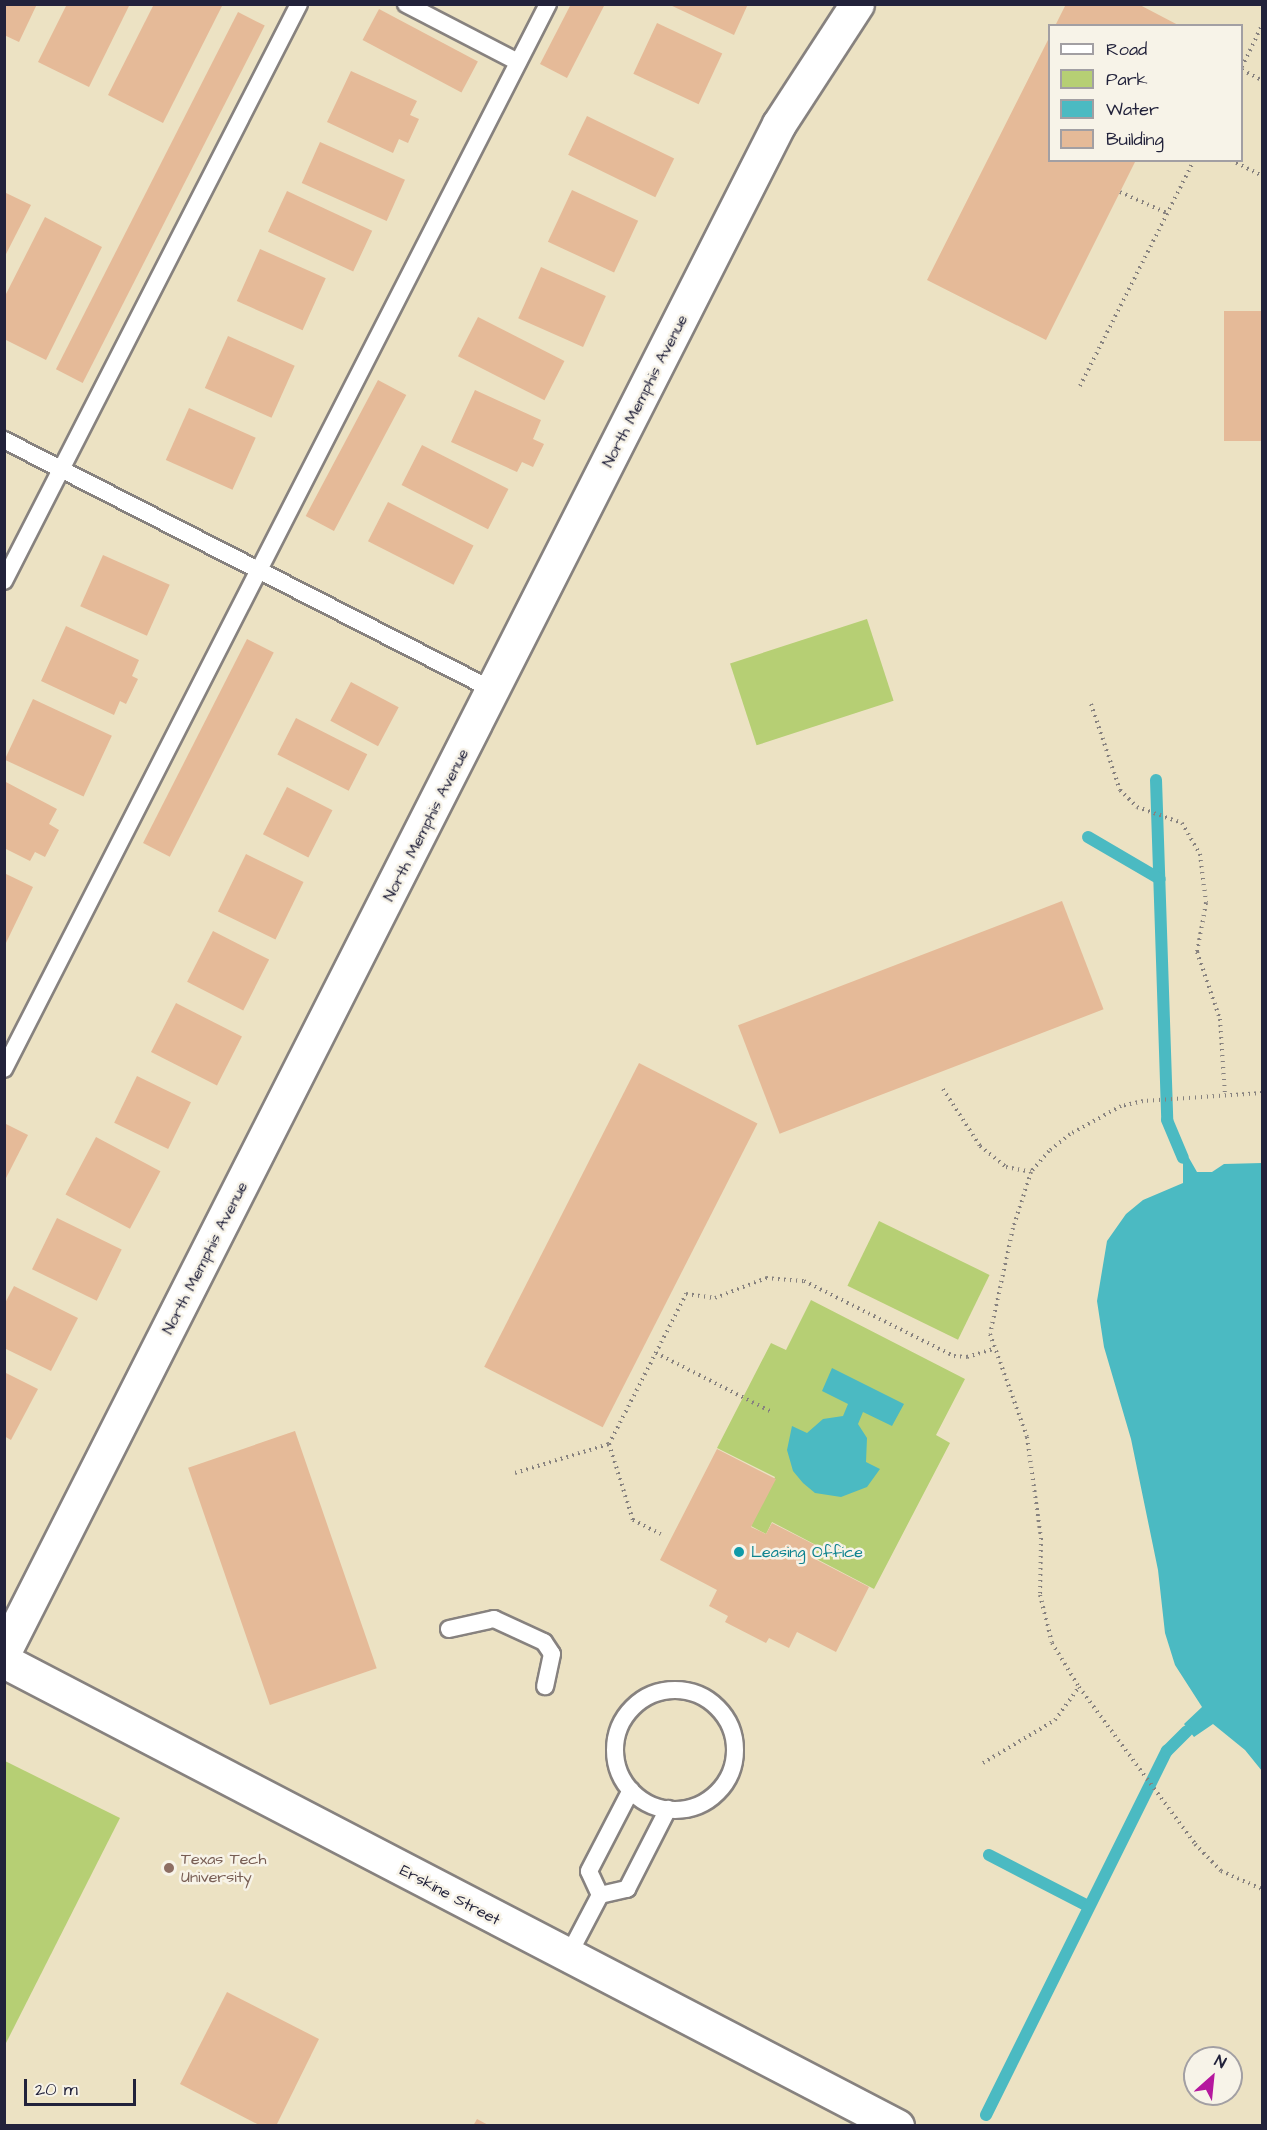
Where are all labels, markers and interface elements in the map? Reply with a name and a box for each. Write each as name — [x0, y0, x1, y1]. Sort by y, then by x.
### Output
legend — [1048, 24, 1243, 162]
text: Road — [1106, 37, 1147, 62]
text: Park — [1106, 67, 1148, 92]
text: Water — [1106, 97, 1159, 122]
text: Building — [1106, 127, 1164, 152]
street label: North Memphis Avenue — [598, 311, 692, 471]
street label: North Memphis Avenue — [379, 745, 473, 905]
street label: North Memphis Avenue — [158, 1178, 252, 1338]
place label: Leasing Office — [751, 1542, 863, 1562]
marker: Leasing Office — [732, 1545, 746, 1559]
place label: Texas Tech University — [181, 1849, 266, 1887]
street label: Erskine Street — [396, 1860, 504, 1930]
marker: Texas Tech University — [162, 1861, 176, 1875]
north arrow — [1183, 2046, 1243, 2106]
text: N — [1211, 2050, 1230, 2074]
scale bar — [27, 2067, 140, 2105]
text: 20 m — [35, 2077, 78, 2102]

